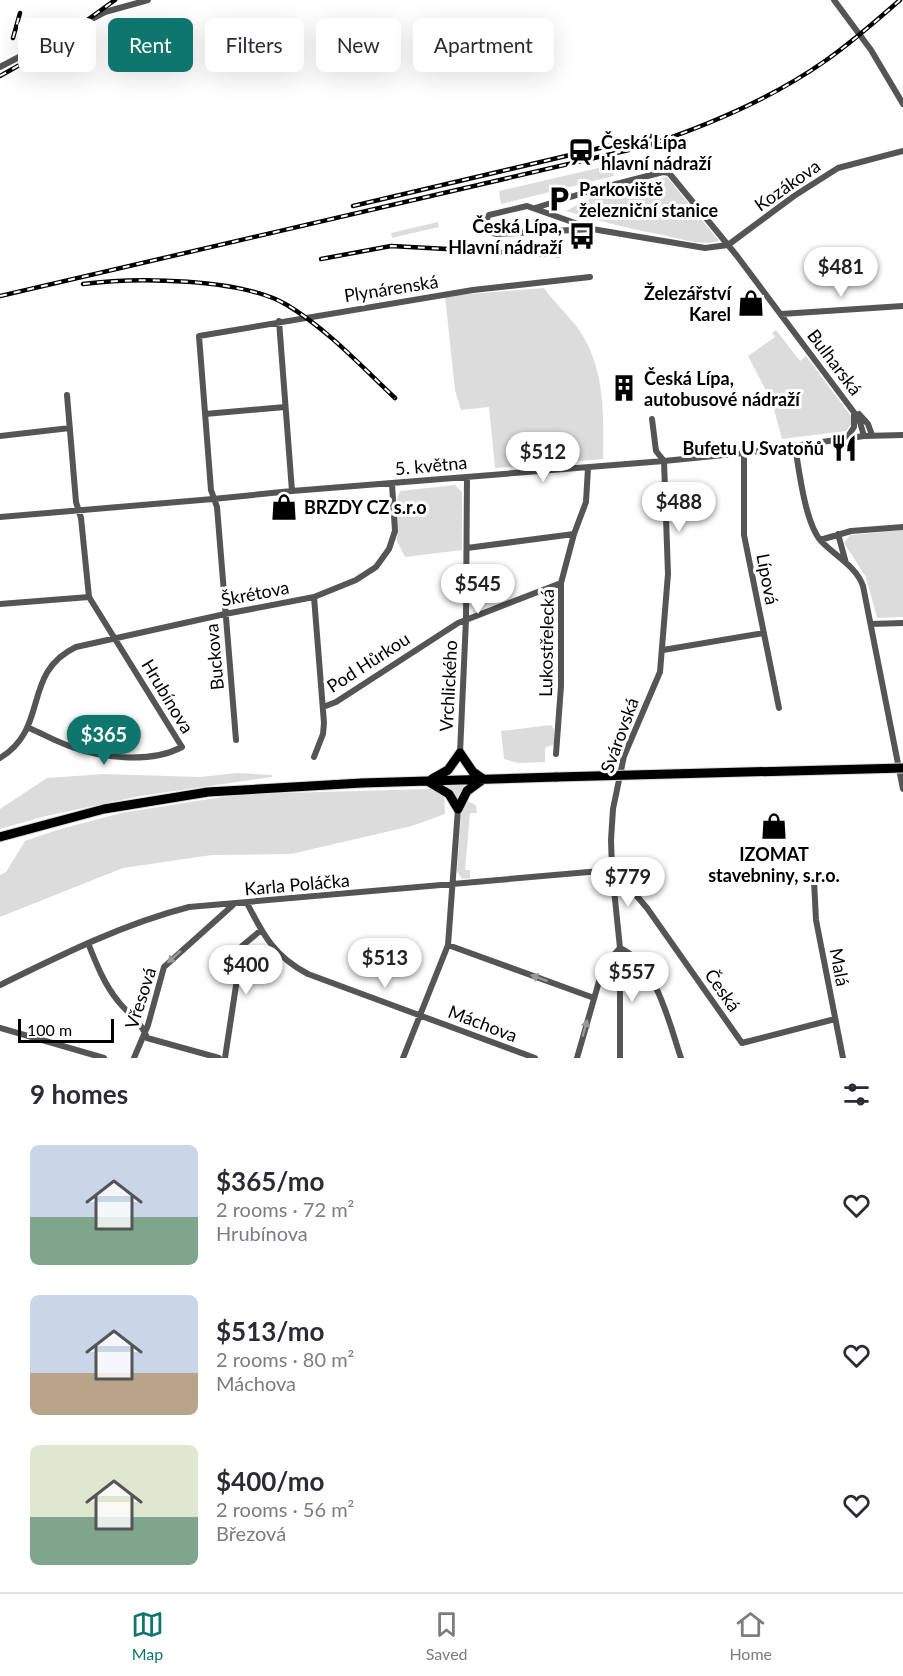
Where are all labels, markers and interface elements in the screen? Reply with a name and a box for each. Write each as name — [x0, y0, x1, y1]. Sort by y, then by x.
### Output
chip: Buy — [18, 18, 96, 72]
chip: Rent — [108, 18, 193, 72]
chip: Filters — [205, 18, 304, 72]
chip: New — [316, 18, 401, 72]
chip: Apartment — [413, 18, 554, 72]
place label: Česká Lípa hlavní nádraží — [601, 131, 713, 174]
station icon: Česká Lípa hlavní nádraží — [566, 137, 596, 167]
street label: Kozákova — [750, 154, 824, 216]
place label: Parkoviště železniční stanice — [579, 178, 719, 221]
parking icon: Parkoviště železniční stanice — [544, 184, 574, 214]
place label: Česká Lípa, Hlavní nádraží — [448, 215, 563, 258]
bus stop icon: Česká Lípa, Hlavní nádraží — [567, 221, 597, 251]
pin: $481 — [805, 247, 877, 298]
text: $481 — [818, 254, 864, 278]
street label: Plynárenská — [342, 270, 440, 306]
place label: Železářství Karel — [644, 282, 732, 325]
shop icon: Železářství Karel — [736, 288, 766, 318]
street label: Bulharská — [803, 325, 867, 399]
place label: Česká Lípa, autobusové nádraží — [644, 367, 801, 410]
building icon: Česká Lípa, autobusové nádraží — [609, 373, 639, 403]
pin: $512 — [507, 432, 579, 483]
restaurant icon: Bufetu U Svatoňů — [829, 433, 859, 463]
place label: Bufetu U Svatoňů — [682, 437, 824, 459]
text: $512 — [520, 439, 566, 463]
street label: 5. května — [394, 451, 468, 479]
pin: $488 — [643, 482, 715, 533]
text: $488 — [656, 489, 702, 513]
shop icon: BRZDY CZ s.r.o — [269, 492, 299, 522]
place label: BRZDY CZ s.r.o — [304, 496, 427, 518]
street label: Lípová — [752, 552, 784, 606]
pin: $545 — [442, 564, 514, 615]
text: $545 — [455, 571, 501, 595]
street label: Škrétova — [219, 576, 291, 610]
street label: Lukostřelecká — [534, 589, 558, 697]
street label: Buckova — [200, 623, 228, 691]
street label: Pod Hůrkou — [322, 627, 414, 697]
street label: Vrchlického — [435, 640, 461, 732]
street label: Hrubínova — [137, 655, 199, 737]
street label: Svárovská — [595, 694, 643, 776]
pin: $365 — [68, 715, 140, 766]
text: $365 — [81, 722, 127, 746]
shop icon: IZOMAT stavebniny, s.r.o. — [759, 811, 789, 841]
place label: IZOMAT stavebniny, s.r.o. — [708, 843, 840, 886]
pin: $779 — [592, 857, 664, 908]
text: $779 — [605, 864, 651, 888]
street label: Karla Poláčka — [243, 868, 351, 900]
pin: $513 — [349, 938, 421, 989]
pin: $400 — [210, 945, 282, 996]
text: $513 — [362, 945, 408, 969]
street label: Malá — [826, 946, 854, 988]
one-way arrow — [167, 950, 182, 964]
text: $400 — [223, 952, 269, 976]
pin: $557 — [596, 952, 668, 1003]
text: $557 — [609, 959, 655, 983]
street label: Česká — [700, 964, 746, 1016]
street label: Vřesová — [120, 965, 160, 1031]
one-way arrow — [530, 973, 548, 983]
street label: Máchova — [445, 1000, 521, 1046]
scale bar — [18, 1016, 114, 1044]
one-way arrow — [581, 1019, 590, 1037]
text: 100 m — [27, 1020, 72, 1039]
text: 9 homes — [30, 1078, 128, 1110]
icon: filters — [840, 1078, 873, 1111]
text: $365/mo — [216, 1165, 324, 1197]
icon: home — [78, 1169, 150, 1241]
icon: heart — [840, 1189, 873, 1222]
text: 2 rooms · 72 m² — [216, 1197, 354, 1221]
text: Hrubínova — [216, 1221, 308, 1245]
text: $513/mo — [216, 1315, 324, 1347]
icon: home — [78, 1319, 150, 1391]
icon: heart — [840, 1339, 873, 1372]
text: 2 rooms · 80 m² — [216, 1347, 354, 1371]
text: Máchova — [216, 1371, 296, 1395]
text: $400/mo — [216, 1465, 324, 1497]
icon: home — [78, 1469, 150, 1541]
icon: heart — [840, 1489, 873, 1522]
text: 2 rooms · 56 m² — [216, 1497, 354, 1521]
text: Březová — [216, 1521, 286, 1545]
tab: Map — [131, 1608, 164, 1663]
tab: Saved — [426, 1608, 468, 1663]
tab: Home — [729, 1608, 772, 1663]

